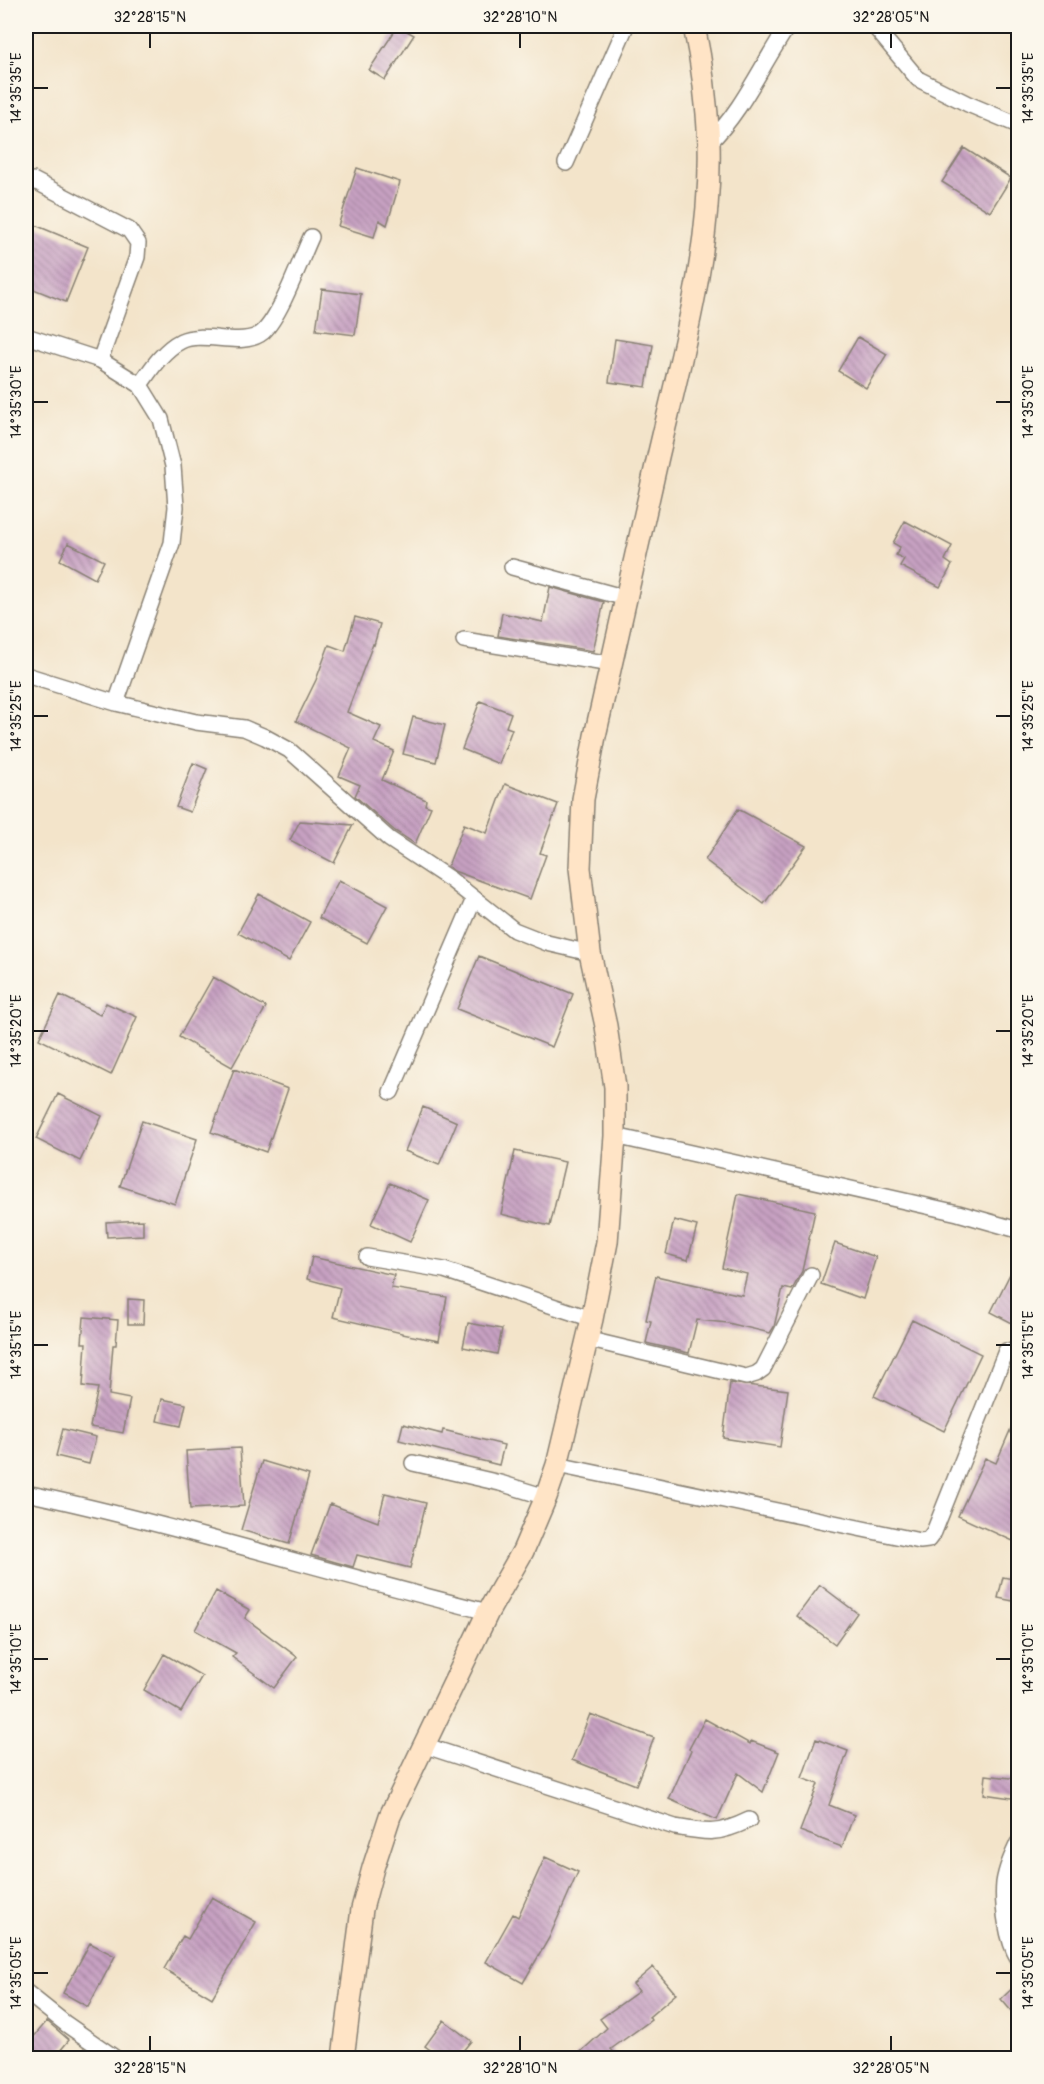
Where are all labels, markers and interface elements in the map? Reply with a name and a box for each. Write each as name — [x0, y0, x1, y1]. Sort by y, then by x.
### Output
text: 32°28'15"N — [114, 8, 186, 27]
text: 32°28'10"N — [483, 8, 557, 27]
text: 32°28'05"N — [853, 8, 929, 27]
text: 14°35'35"E — [7, 52, 26, 124]
text: 14°35'35"E — [1019, 52, 1038, 124]
text: 14°35'30"E — [7, 365, 26, 439]
text: 14°35'30"E — [1019, 365, 1038, 439]
text: 14°35'25"E — [7, 680, 26, 752]
text: 14°35'25"E — [1019, 680, 1038, 752]
text: 14°35'20"E — [7, 994, 26, 1068]
text: 14°35'20"E — [1019, 994, 1038, 1068]
text: 14°35'15"E — [7, 1311, 26, 1379]
text: 14°35'15"E — [1019, 1311, 1038, 1379]
text: 14°35'10"E — [7, 1623, 26, 1694]
text: 14°35'10"E — [1019, 1623, 1038, 1694]
text: 14°35'05"E — [7, 1936, 26, 2009]
text: 14°35'05"E — [1019, 1936, 1038, 2009]
text: 32°28'15"N — [114, 2059, 186, 2078]
text: 32°28'10"N — [483, 2059, 557, 2078]
text: 32°28'05"N — [853, 2059, 929, 2078]

